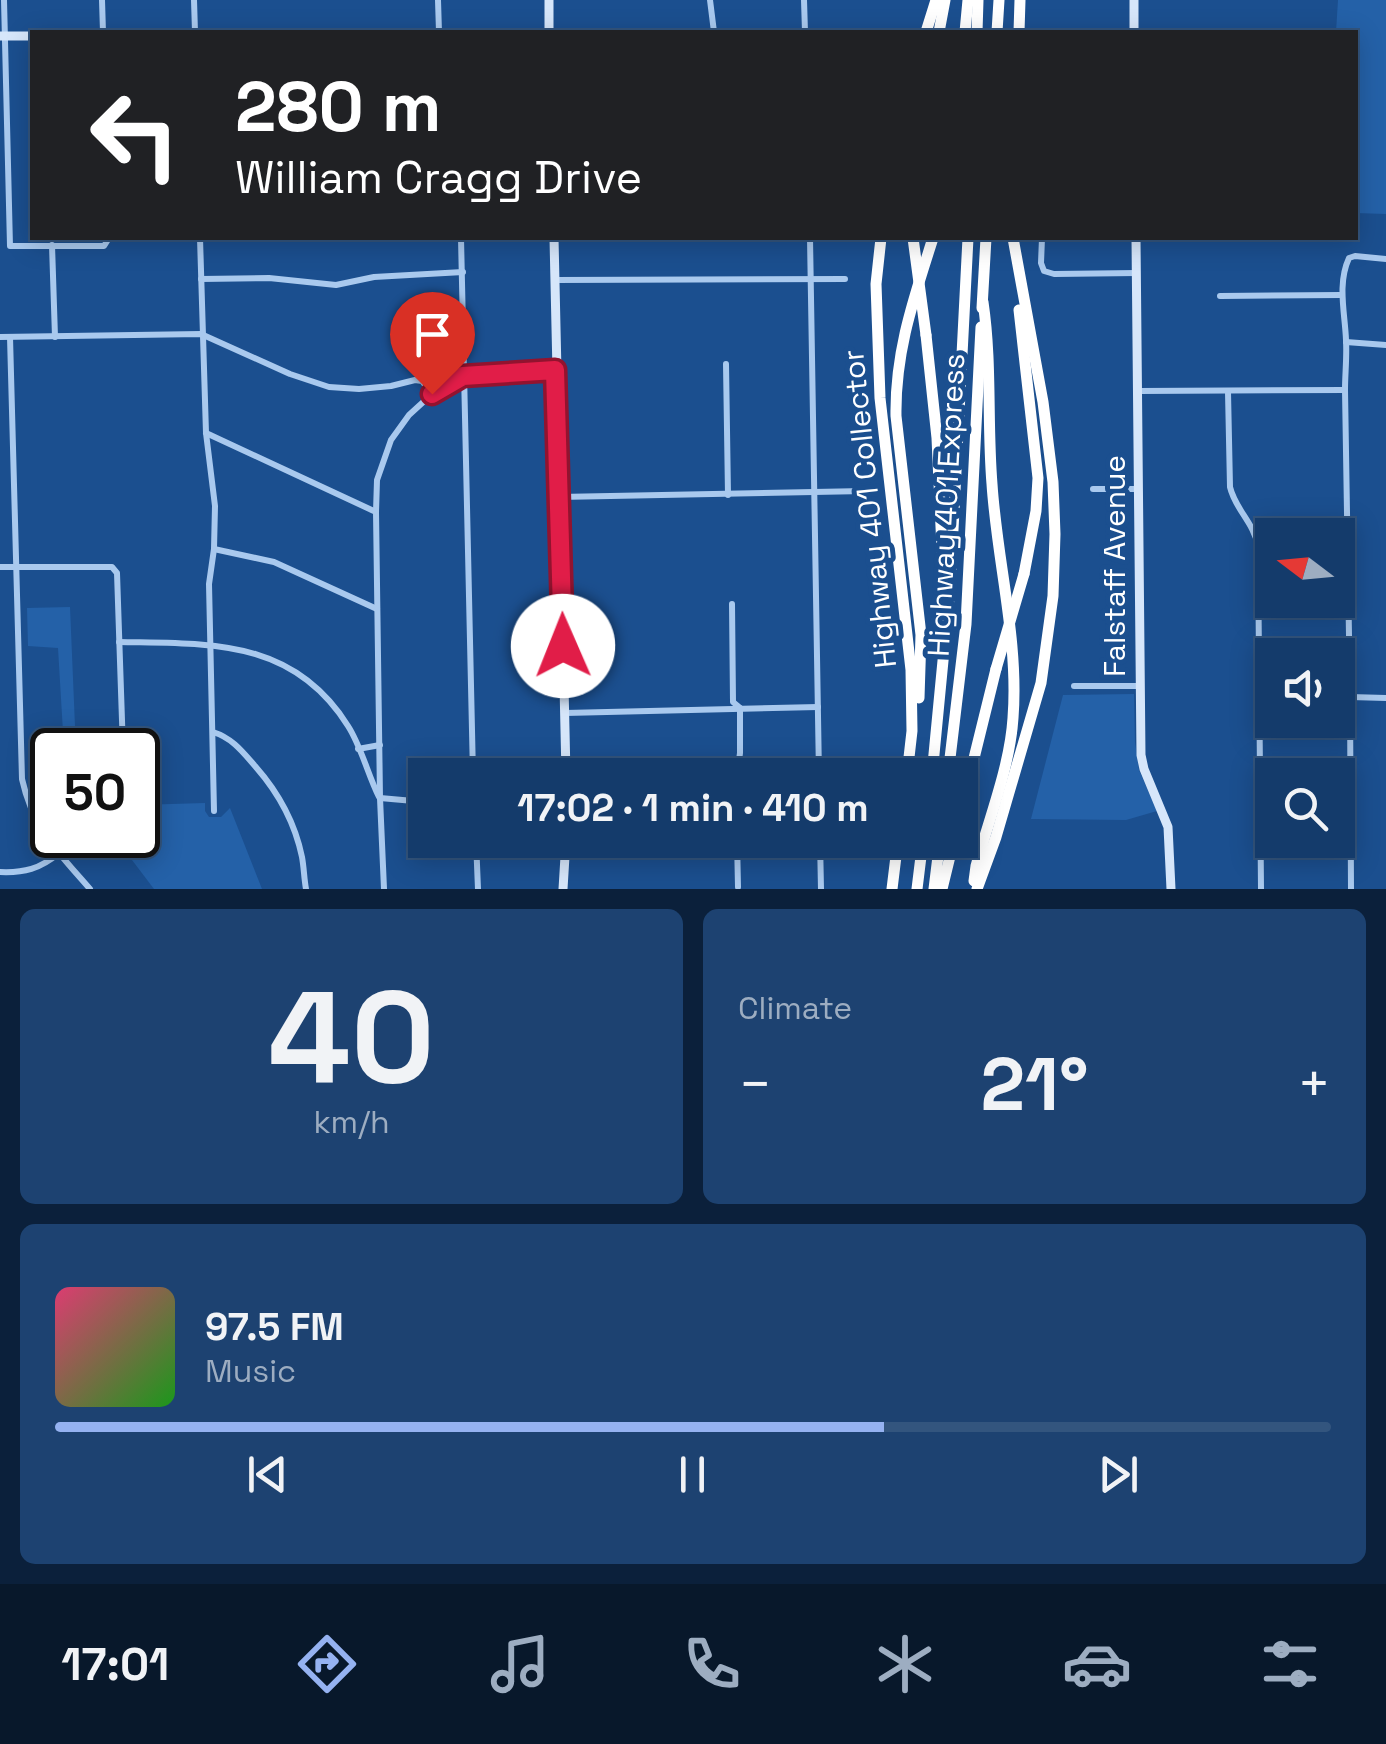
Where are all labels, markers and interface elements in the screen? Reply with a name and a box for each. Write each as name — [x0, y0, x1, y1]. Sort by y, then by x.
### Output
text: 280 m — [235, 62, 442, 151]
icon: left — [70, 70, 200, 200]
text: William Cragg Drive — [235, 149, 642, 206]
pin — [390, 292, 475, 395]
icon: arrive — [405, 307, 460, 362]
street label: Highway 401 Collector — [833, 348, 905, 670]
street label: Highway 401 Express — [919, 352, 973, 658]
street label: Falstaff Avenue — [1095, 455, 1134, 677]
north arrow — [1255, 518, 1355, 618]
map controls — [1255, 518, 1355, 858]
position arrow — [511, 594, 615, 698]
button: sound — [1255, 638, 1355, 738]
speed limit sign: 50 — [30, 728, 160, 858]
button: search — [1255, 758, 1355, 858]
text: 17:02 · 1 min · 410 m — [517, 784, 869, 832]
text: 40 — [268, 954, 435, 1120]
text: Climate — [738, 988, 852, 1028]
text: 21° — [980, 1036, 1089, 1132]
text: − — [738, 1049, 772, 1119]
text: + — [1297, 1049, 1331, 1119]
text: km/h — [313, 1102, 390, 1142]
text: 97.5 FM — [205, 1303, 344, 1351]
text: Music — [205, 1351, 296, 1391]
icon: previous — [240, 1447, 295, 1502]
icon: pause — [665, 1447, 720, 1502]
icon: next — [1091, 1447, 1146, 1502]
icon: directions — [292, 1629, 362, 1699]
icon: music — [485, 1629, 555, 1699]
icon: phone — [677, 1629, 747, 1699]
icon: climate — [870, 1629, 940, 1699]
icon: car — [1062, 1629, 1132, 1699]
icon: filters — [1255, 1629, 1325, 1699]
text: 17:01 — [61, 1636, 169, 1693]

